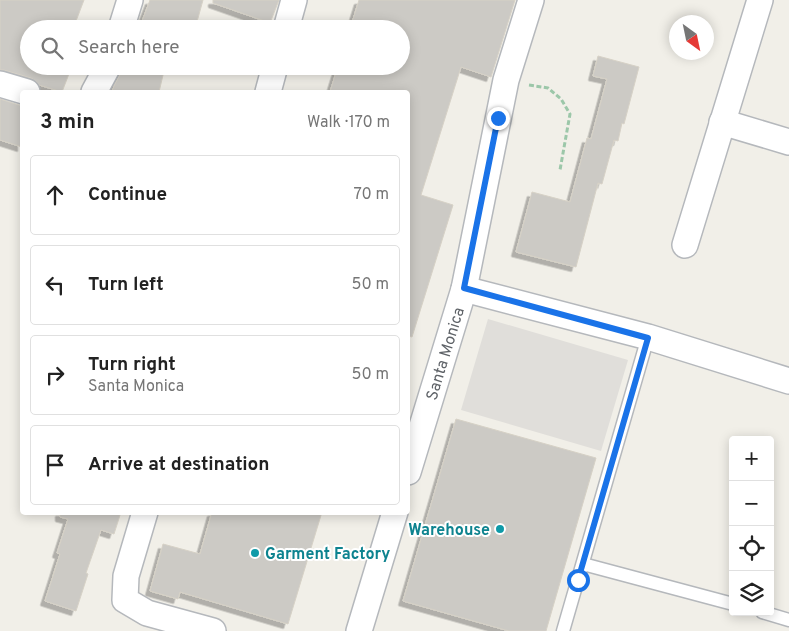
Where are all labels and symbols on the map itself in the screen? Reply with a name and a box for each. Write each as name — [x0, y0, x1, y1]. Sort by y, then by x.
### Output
north arrow — [669, 15, 714, 60]
route end — [487, 107, 510, 130]
street label: Santa Monica — [423, 305, 470, 403]
place label: Warehouse — [408, 521, 490, 541]
marker: Warehouse — [494, 523, 506, 535]
place label: Garment Factory — [265, 545, 390, 565]
marker: Garment Factory — [249, 547, 261, 559]
route start — [567, 569, 590, 592]

